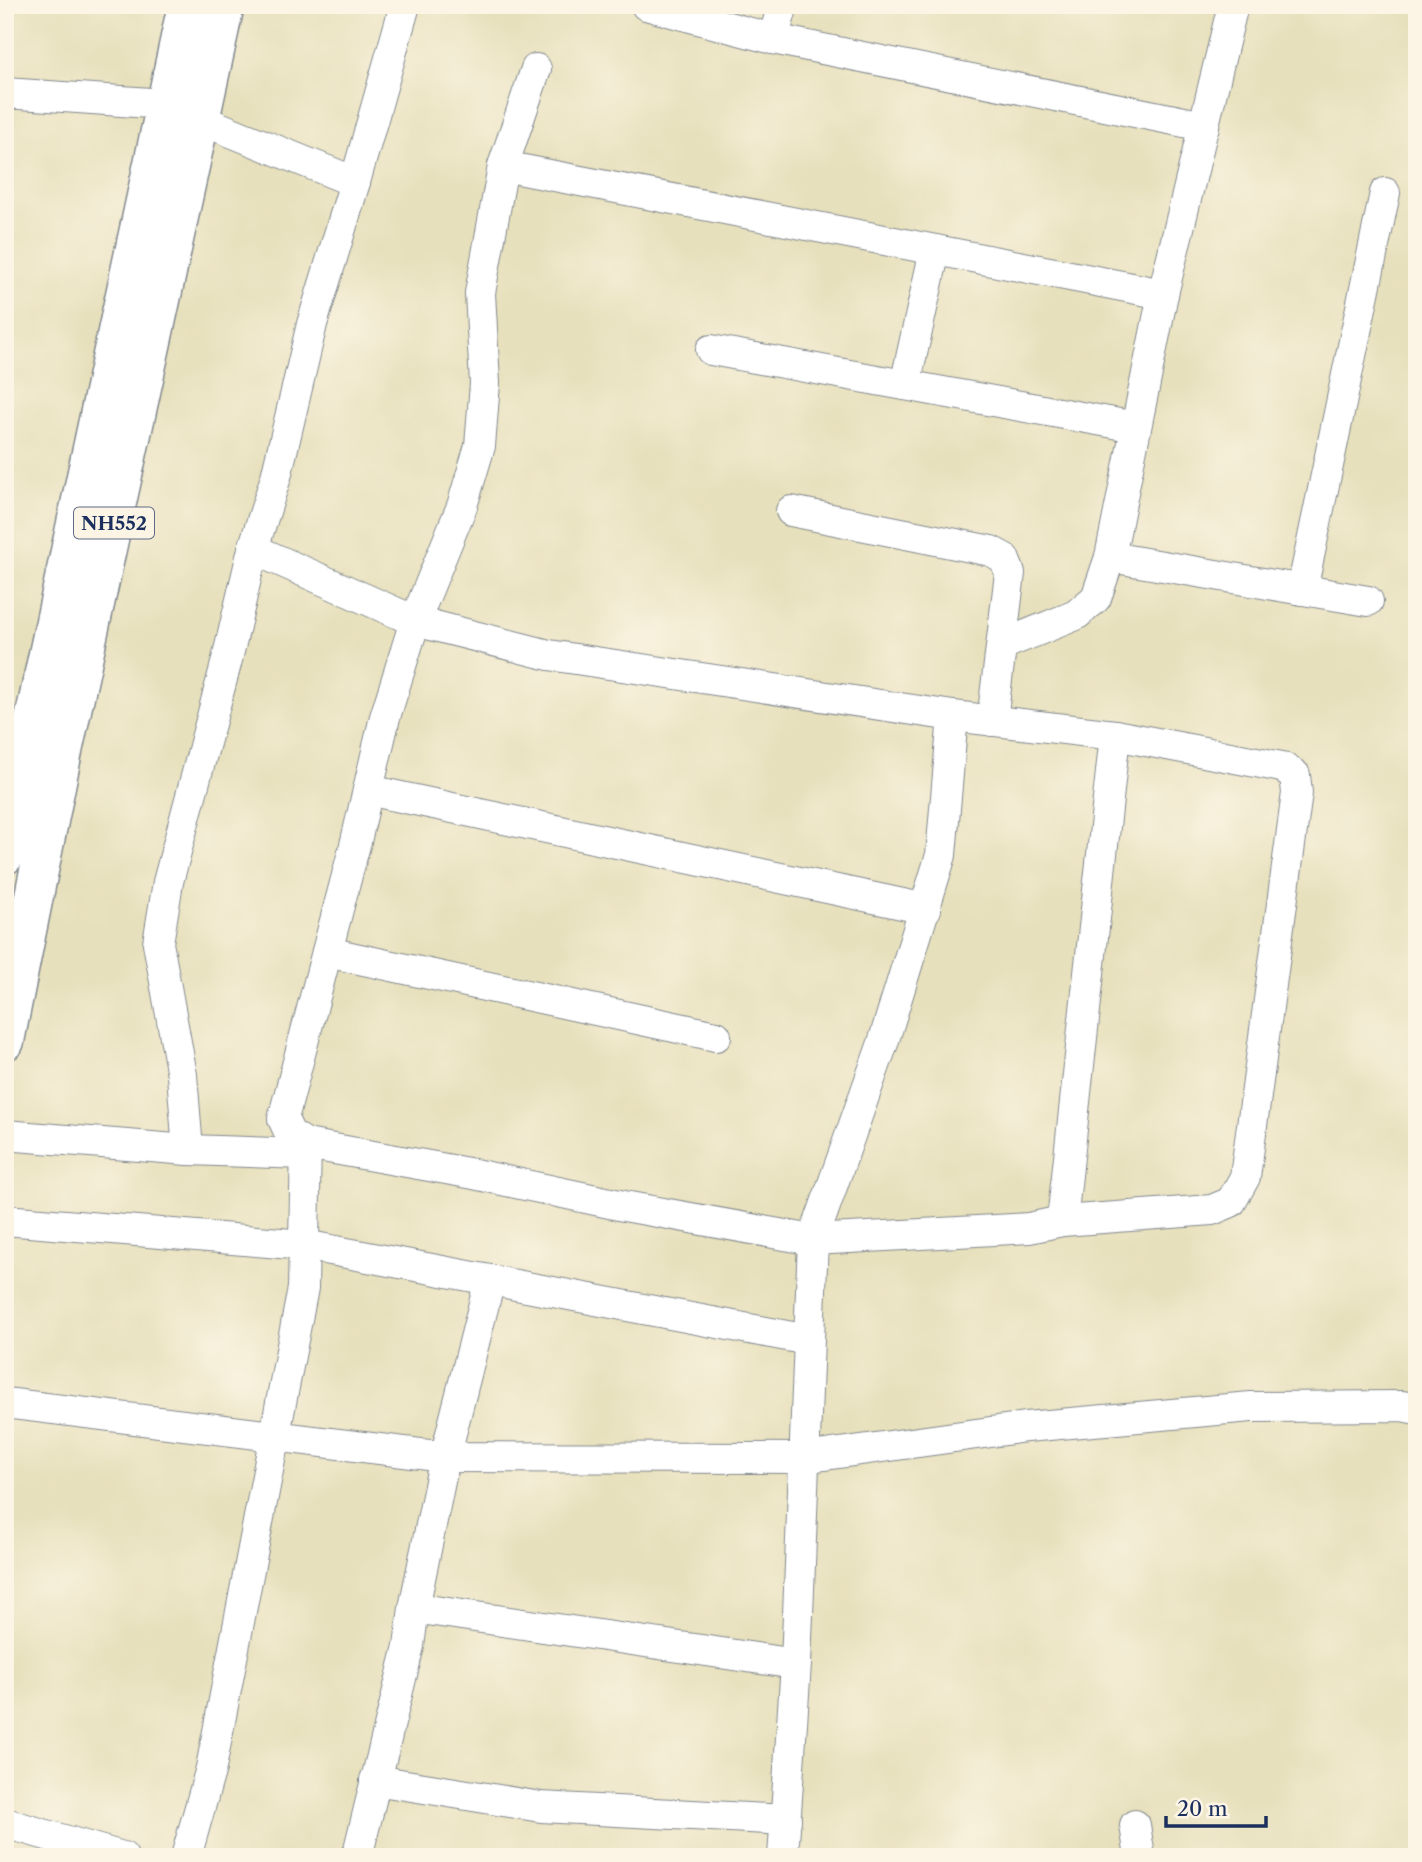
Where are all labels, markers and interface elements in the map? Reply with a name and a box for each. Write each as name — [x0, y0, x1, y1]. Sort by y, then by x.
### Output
road number: NH552 — [74, 508, 154, 538]
scale bar — [1166, 1785, 1266, 1829]
text: 20 m — [1177, 1796, 1228, 1821]

